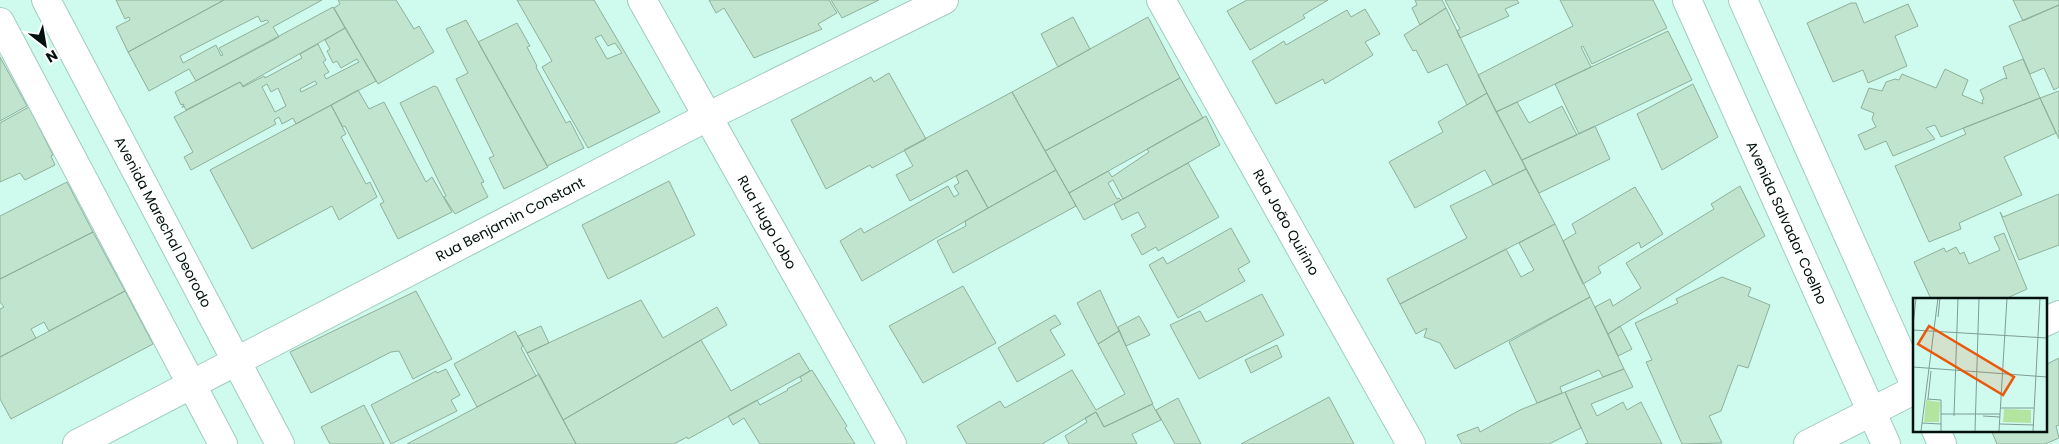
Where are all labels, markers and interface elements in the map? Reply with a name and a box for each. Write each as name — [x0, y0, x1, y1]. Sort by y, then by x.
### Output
north arrow — [20, 20, 70, 70]
text: N — [42, 45, 61, 67]
street label: Avenida Marechal Deorodo — [110, 133, 216, 311]
street label: Avenida Salvador Coelho — [1742, 138, 1832, 307]
street label: Rua João Quirino — [1248, 165, 1324, 279]
street label: Rua Benjamin Constant — [432, 172, 588, 266]
street label: Rua Hugo Lobo — [733, 172, 802, 273]
inset map — [1913, 298, 2046, 432]

